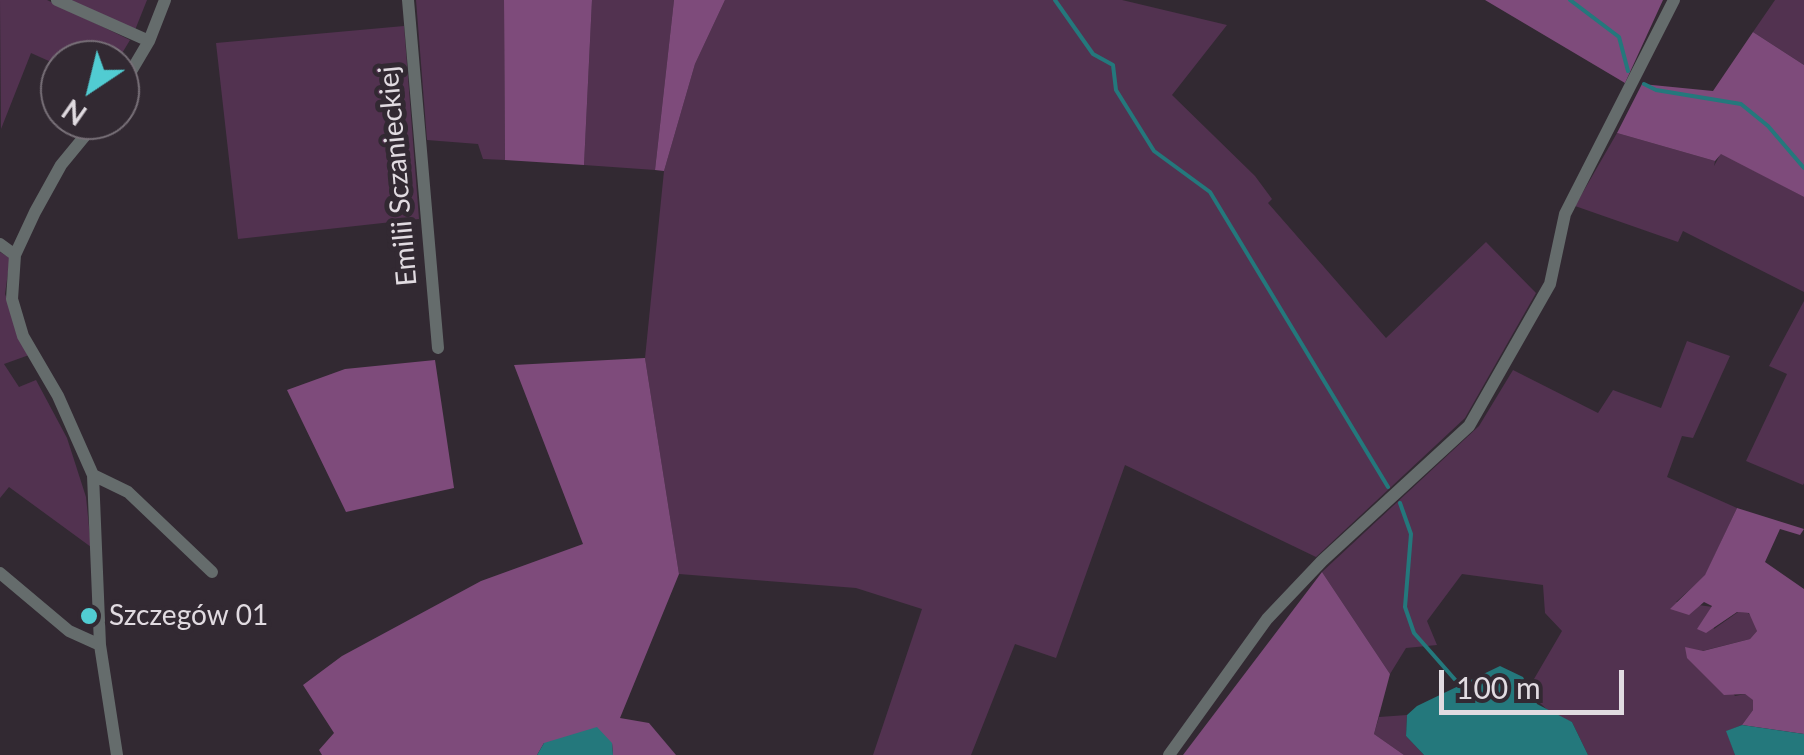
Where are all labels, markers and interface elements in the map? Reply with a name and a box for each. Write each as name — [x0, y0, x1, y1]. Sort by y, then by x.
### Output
north arrow — [40, 40, 140, 140]
street label: Emilii Sczanieckiej — [372, 65, 424, 287]
text: N — [55, 93, 93, 133]
place label: Szczegów 01 — [109, 599, 268, 633]
marker: Szczegów 01 — [78, 605, 100, 627]
scale bar — [1444, 650, 1629, 712]
text: 100 m — [1456, 669, 1541, 705]

